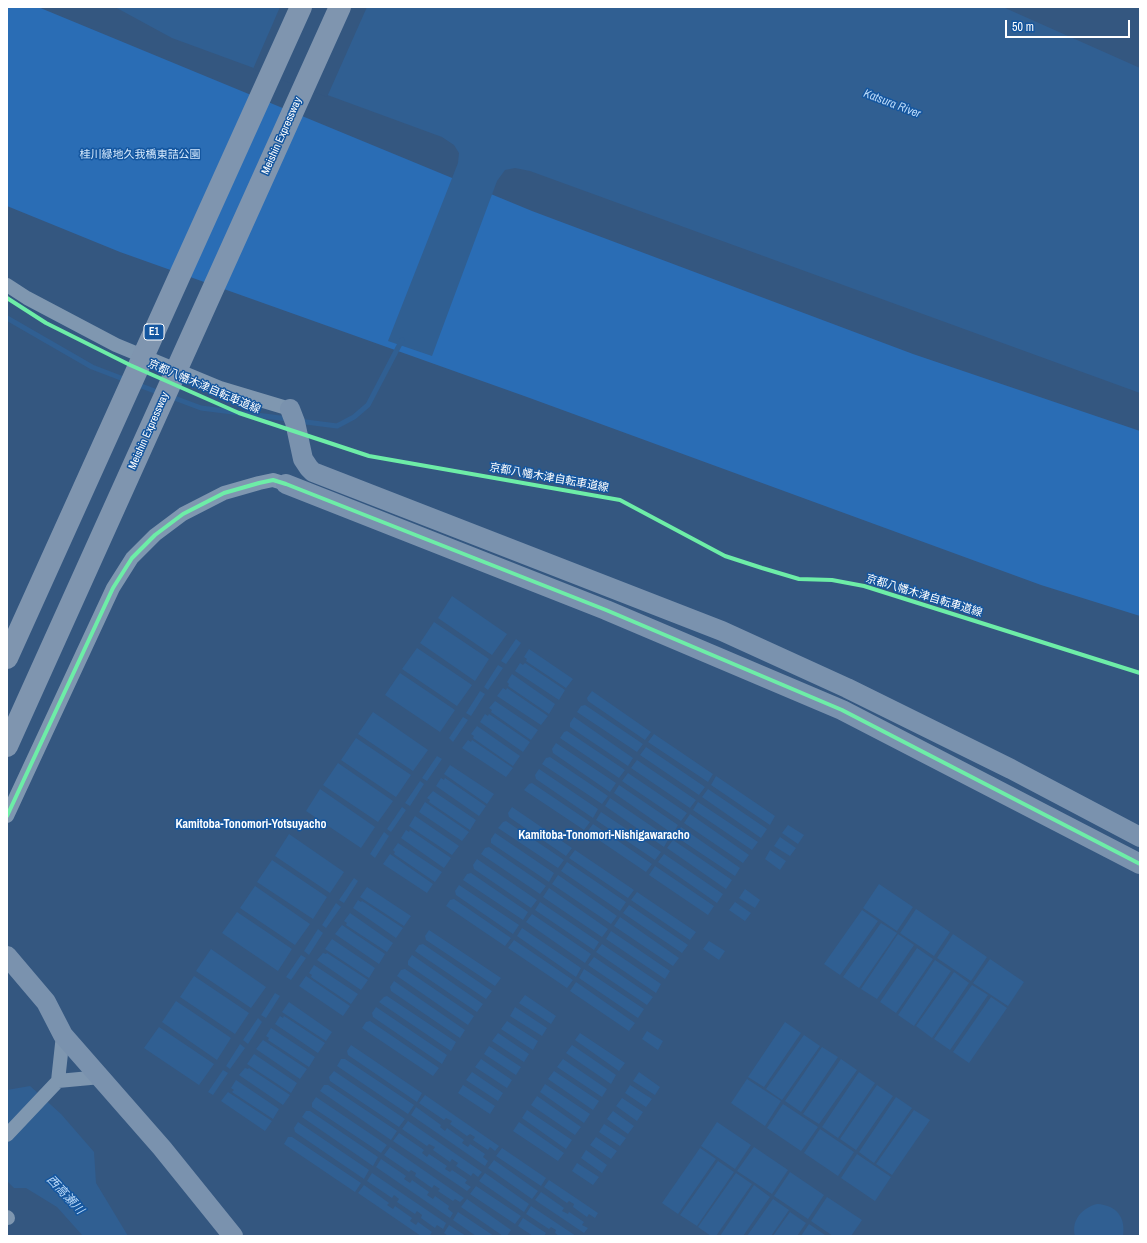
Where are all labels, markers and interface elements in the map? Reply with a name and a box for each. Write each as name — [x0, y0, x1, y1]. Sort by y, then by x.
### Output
scale bar — [1007, 12, 1132, 38]
text: 50 m — [1012, 19, 1034, 35]
water label: Katsura River — [861, 86, 923, 122]
street label: Meishin Expressway — [259, 95, 305, 177]
park label: 桂川緑地久我橋東詰公園 — [80, 148, 200, 162]
road number: E1 — [144, 324, 164, 340]
street label: 京都八幡木津自転車道線 — [146, 357, 262, 417]
street label: Meishin Expressway — [126, 390, 172, 472]
street label: 京都八幡木津自転車道線 — [488, 461, 610, 495]
street label: 京都八幡木津自転車道線 — [864, 572, 984, 620]
district label: Kamitoba-Tonomori-Yotsuyacho — [175, 818, 327, 832]
district label: Kamitoba-Tonomori-Nishigawaracho — [518, 829, 690, 843]
water label: 西高瀬川 — [43, 1173, 87, 1217]

